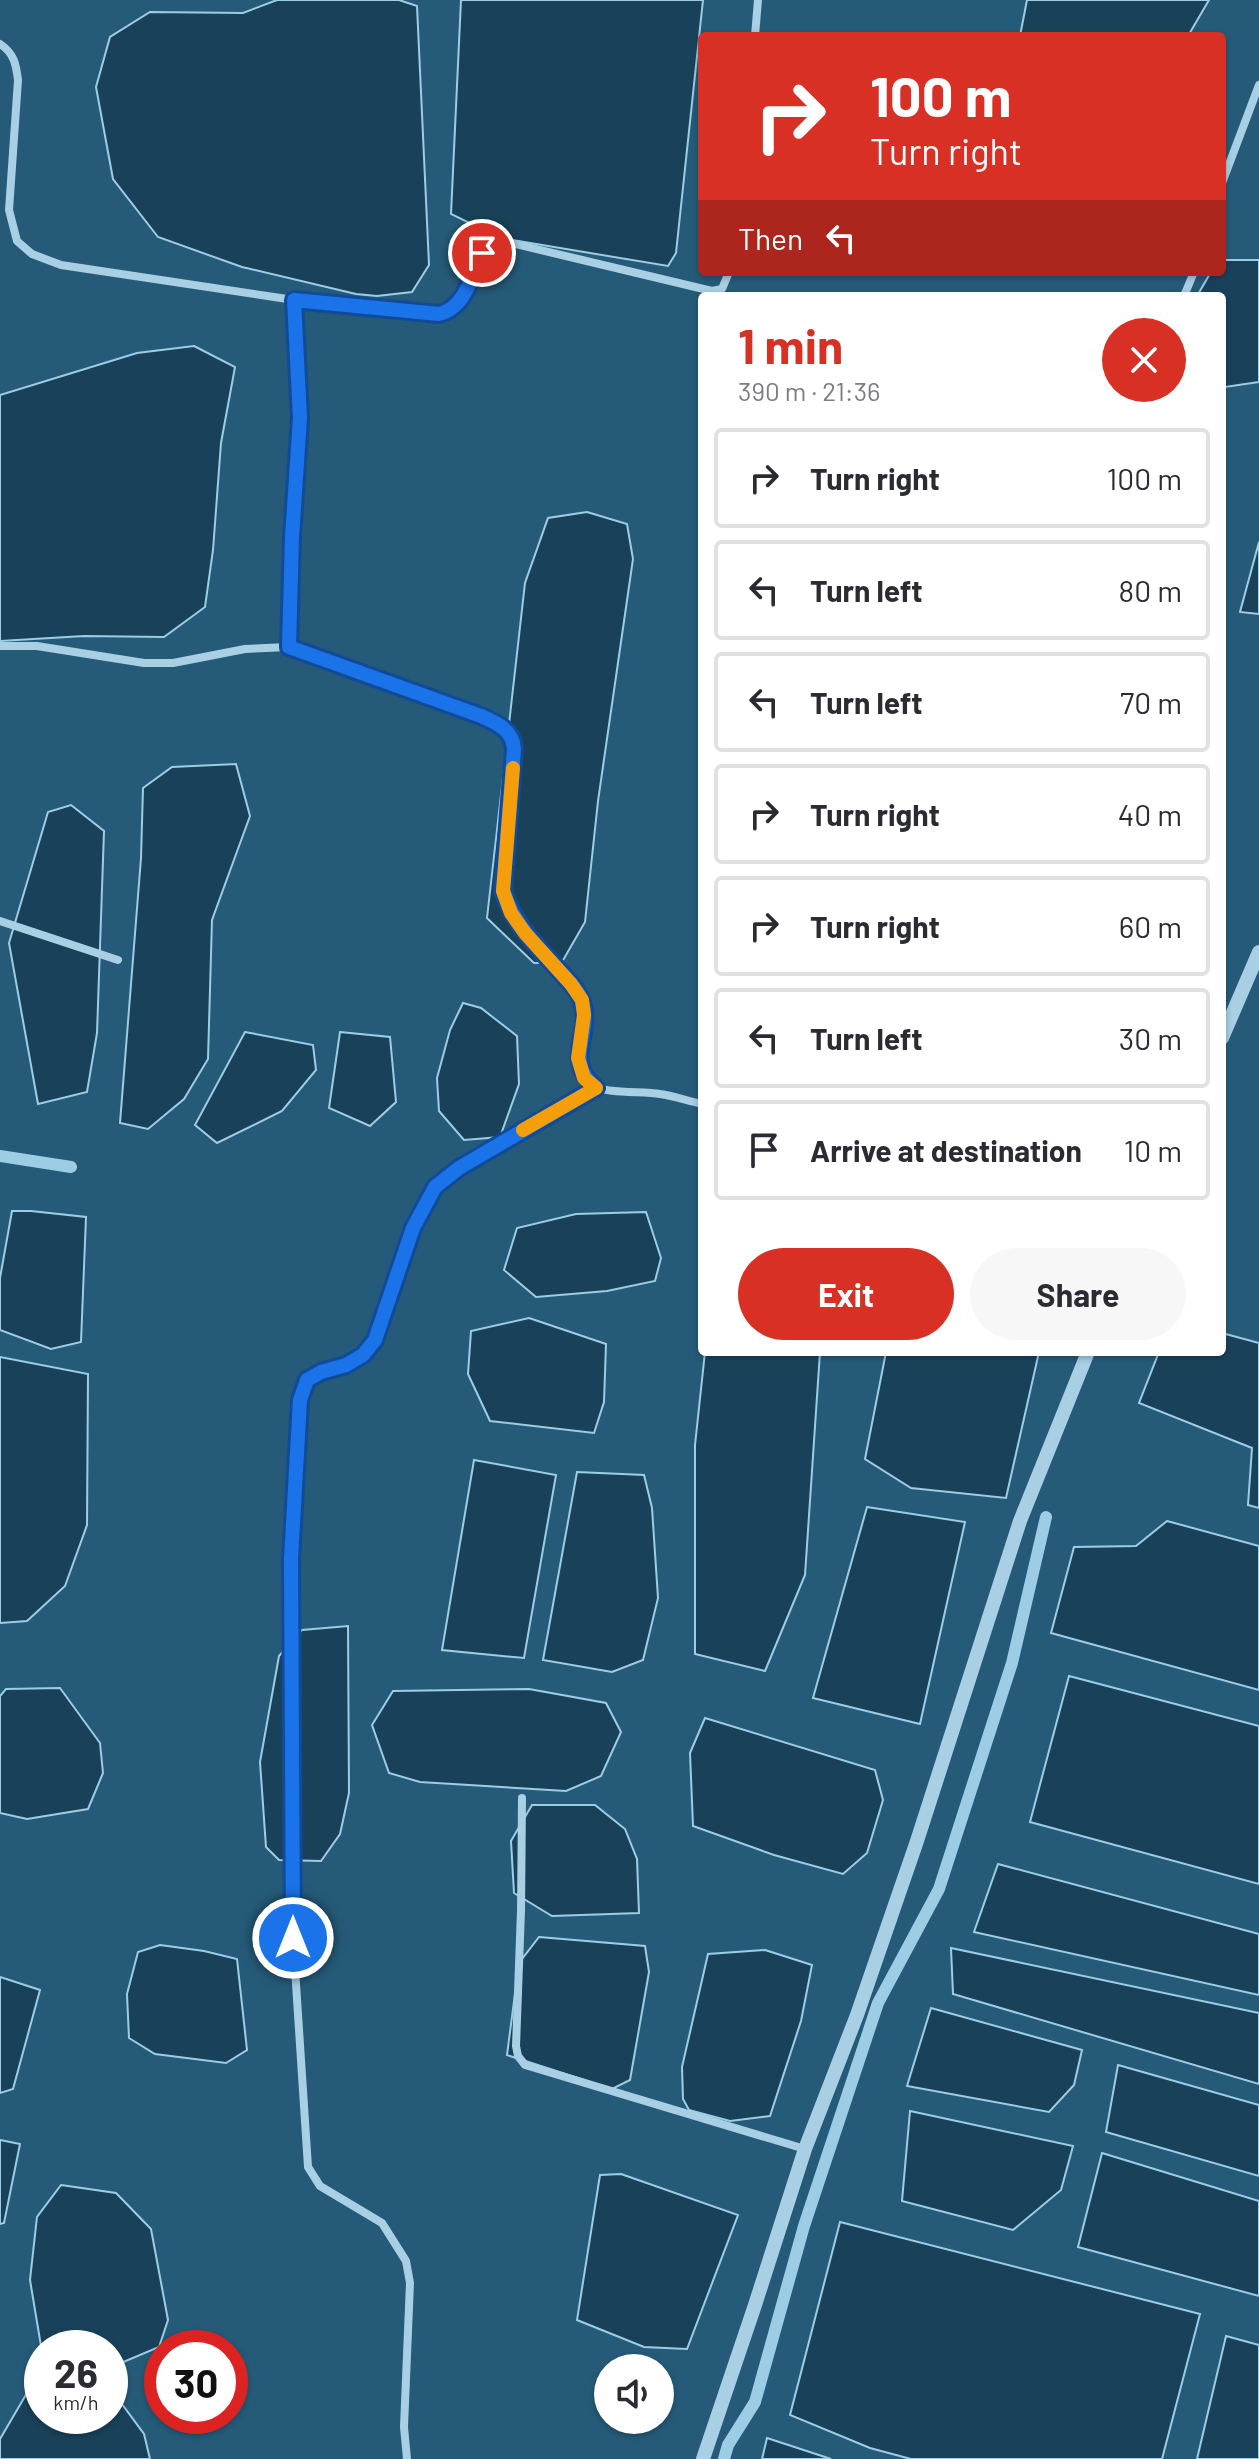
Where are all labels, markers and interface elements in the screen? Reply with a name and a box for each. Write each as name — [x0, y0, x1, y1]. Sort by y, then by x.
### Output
text: 100 m — [870, 61, 1012, 128]
icon: right — [738, 64, 842, 168]
text: Turn right — [870, 129, 1022, 172]
icon: left — [819, 216, 863, 260]
pin — [448, 219, 516, 287]
text: Then — [738, 220, 803, 256]
icon: arrive — [460, 231, 504, 275]
text: 1 min — [738, 316, 843, 374]
button: close — [1102, 318, 1186, 402]
text: 390 m · 21:36 — [738, 375, 880, 406]
icon: right — [742, 456, 786, 500]
text: Turn right — [810, 460, 940, 496]
text: 100 m — [1107, 460, 1182, 496]
icon: left — [742, 568, 786, 612]
text: Turn left — [810, 572, 923, 608]
text: 80 m — [1119, 572, 1182, 608]
icon: left — [742, 680, 786, 724]
text: Turn left — [810, 684, 923, 720]
text: 70 m — [1120, 684, 1182, 720]
icon: right — [742, 792, 786, 836]
text: Turn right — [810, 796, 940, 832]
text: 40 m — [1118, 796, 1182, 832]
icon: right — [742, 904, 786, 948]
text: Turn right — [810, 908, 940, 944]
text: 60 m — [1119, 908, 1182, 944]
icon: left — [742, 1016, 786, 1060]
text: Turn left — [810, 1020, 923, 1056]
text: 30 m — [1119, 1020, 1182, 1056]
icon: arrive — [742, 1128, 786, 1172]
text: Arrive at destination — [810, 1132, 1082, 1168]
text: 10 m — [1124, 1132, 1182, 1168]
button: Exit — [738, 1248, 954, 1340]
button: Share — [970, 1248, 1186, 1340]
position arrow — [251, 1896, 335, 1980]
speed limit sign: 30 — [144, 2330, 248, 2434]
text: 26 — [54, 2348, 98, 2396]
map controls — [594, 2354, 674, 2434]
button: sound — [594, 2354, 674, 2434]
text: km/h — [53, 2390, 99, 2414]

